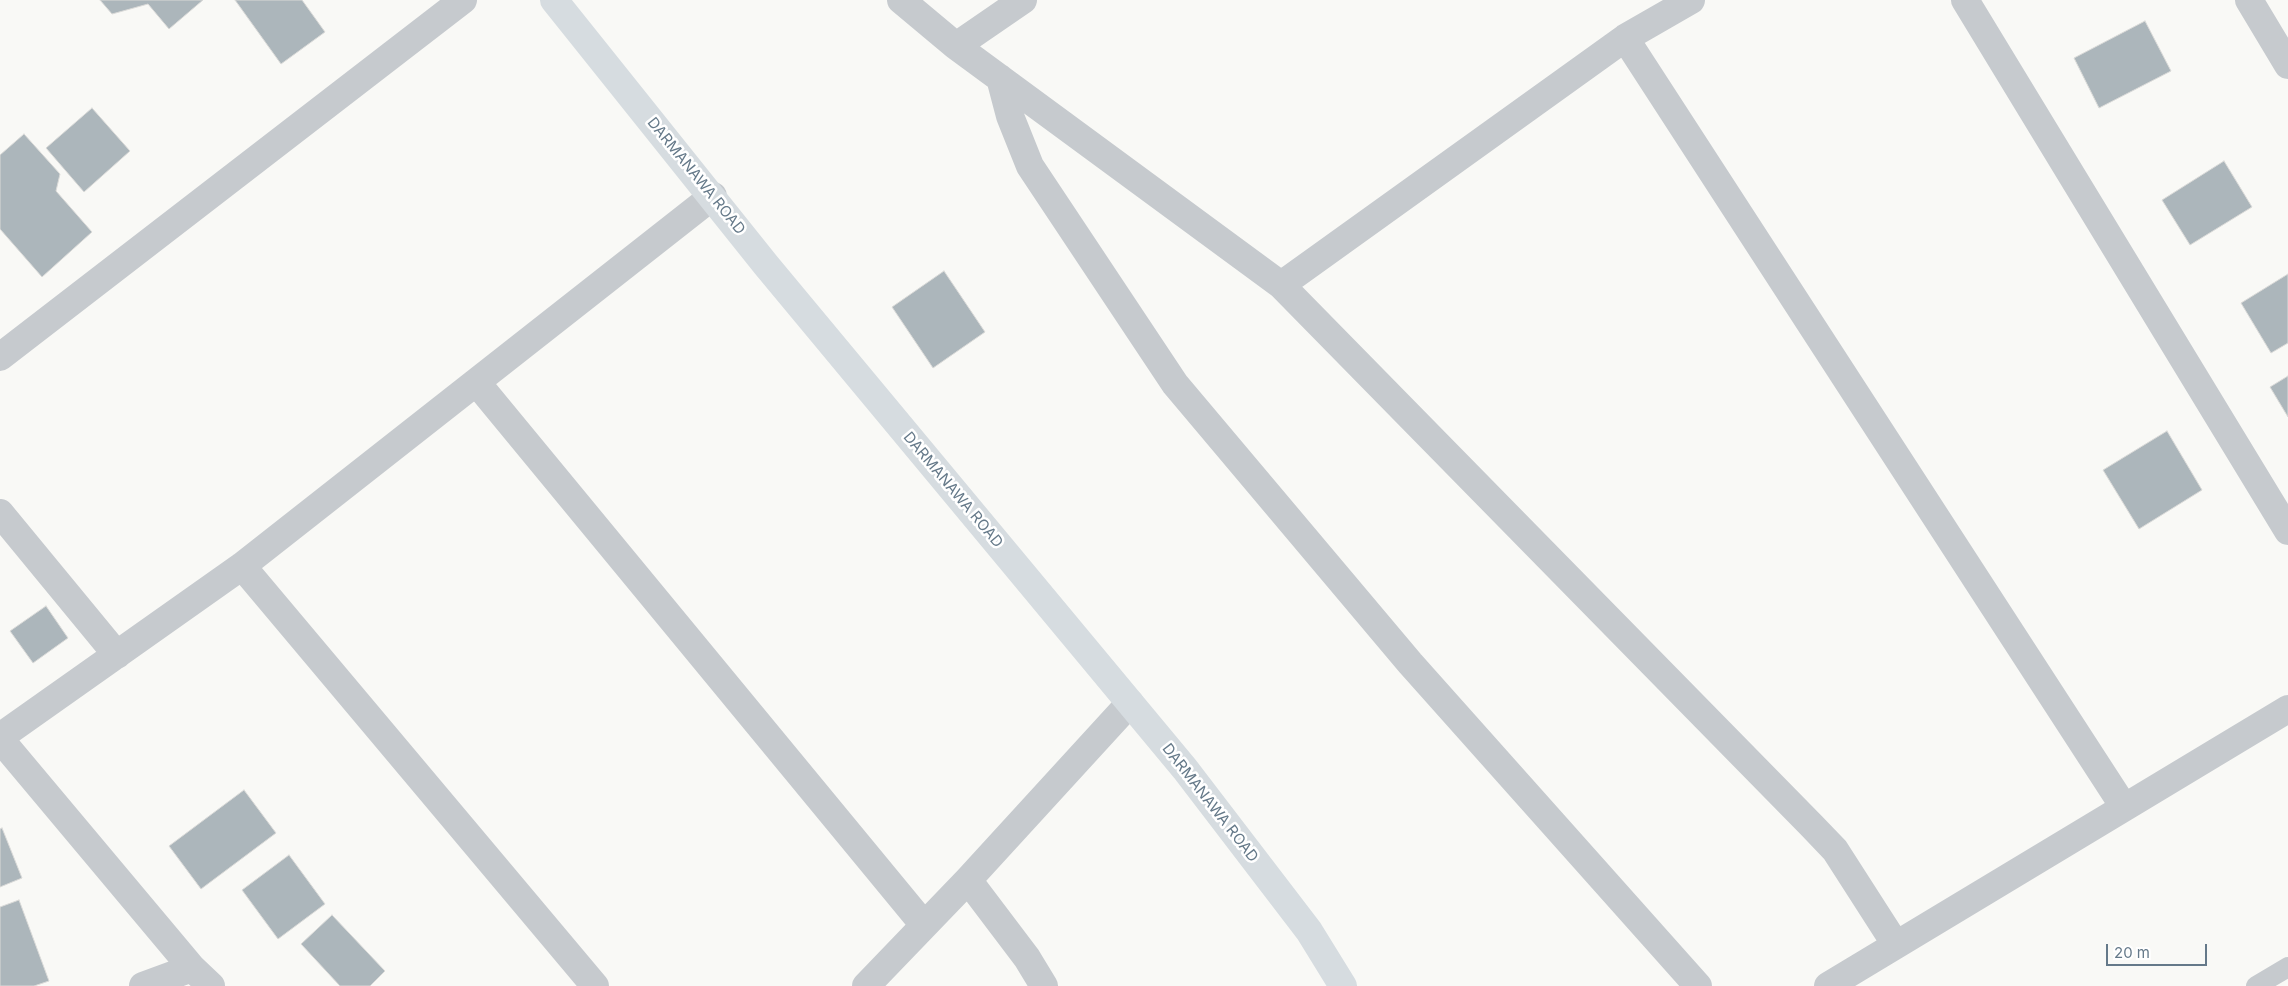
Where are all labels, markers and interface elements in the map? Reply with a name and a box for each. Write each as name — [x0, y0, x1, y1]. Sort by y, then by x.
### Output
street label: DARMANAWA ROAD — [643, 114, 749, 238]
street label: DARMANAWA ROAD — [899, 429, 1007, 551]
street label: DARMANAWA ROAD — [1158, 740, 1262, 866]
scale bar — [2108, 934, 2209, 966]
text: 20 m — [2114, 943, 2150, 962]

